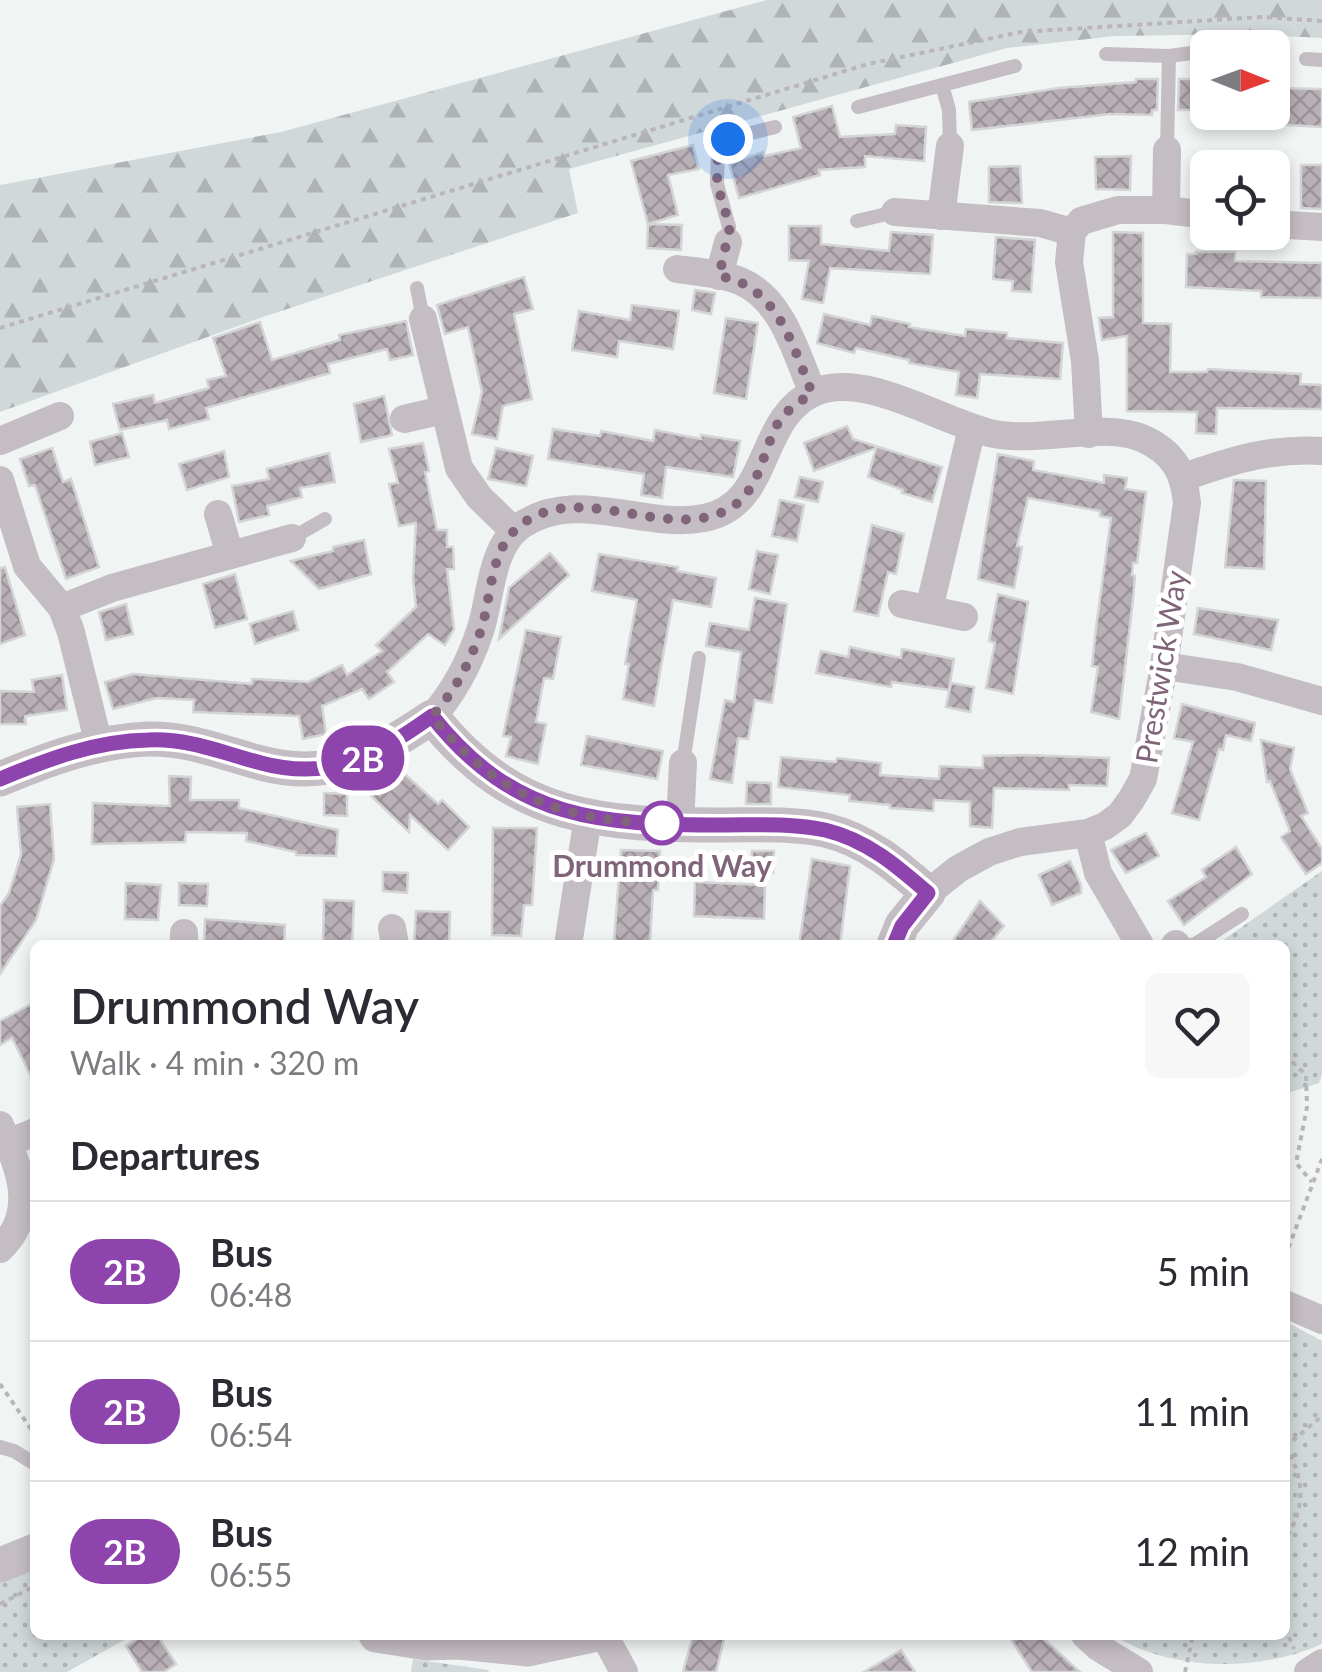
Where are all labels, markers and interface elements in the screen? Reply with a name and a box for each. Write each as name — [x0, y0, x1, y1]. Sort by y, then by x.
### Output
north arrow — [1190, 30, 1290, 130]
map controls — [1190, 30, 1290, 250]
your location — [703, 114, 753, 164]
button: locate — [1190, 150, 1290, 250]
street label: Prestwick Way — [1127, 567, 1193, 766]
line badge: 2B — [318, 726, 408, 790]
text: 2B — [341, 737, 385, 779]
marker: Drummond Way — [641, 802, 683, 844]
place label: Drummond Way — [552, 847, 772, 883]
button: heart — [1145, 973, 1250, 1078]
text: Drummond Way — [70, 977, 419, 1034]
text: Walk · 4 min · 320 m — [70, 1043, 359, 1082]
text: Departures — [70, 1132, 260, 1178]
text: Bus — [210, 1229, 273, 1275]
text: 5 min — [1157, 1248, 1250, 1294]
text: 2B — [103, 1250, 147, 1292]
text: 06:48 — [210, 1275, 292, 1314]
text: Bus — [210, 1369, 273, 1415]
text: 11 min — [1135, 1388, 1250, 1434]
text: 2B — [103, 1390, 147, 1432]
text: 06:54 — [210, 1415, 292, 1454]
text: Bus — [210, 1509, 273, 1555]
text: 12 min — [1135, 1528, 1250, 1574]
text: 2B — [103, 1530, 147, 1572]
text: 06:55 — [210, 1555, 292, 1594]

